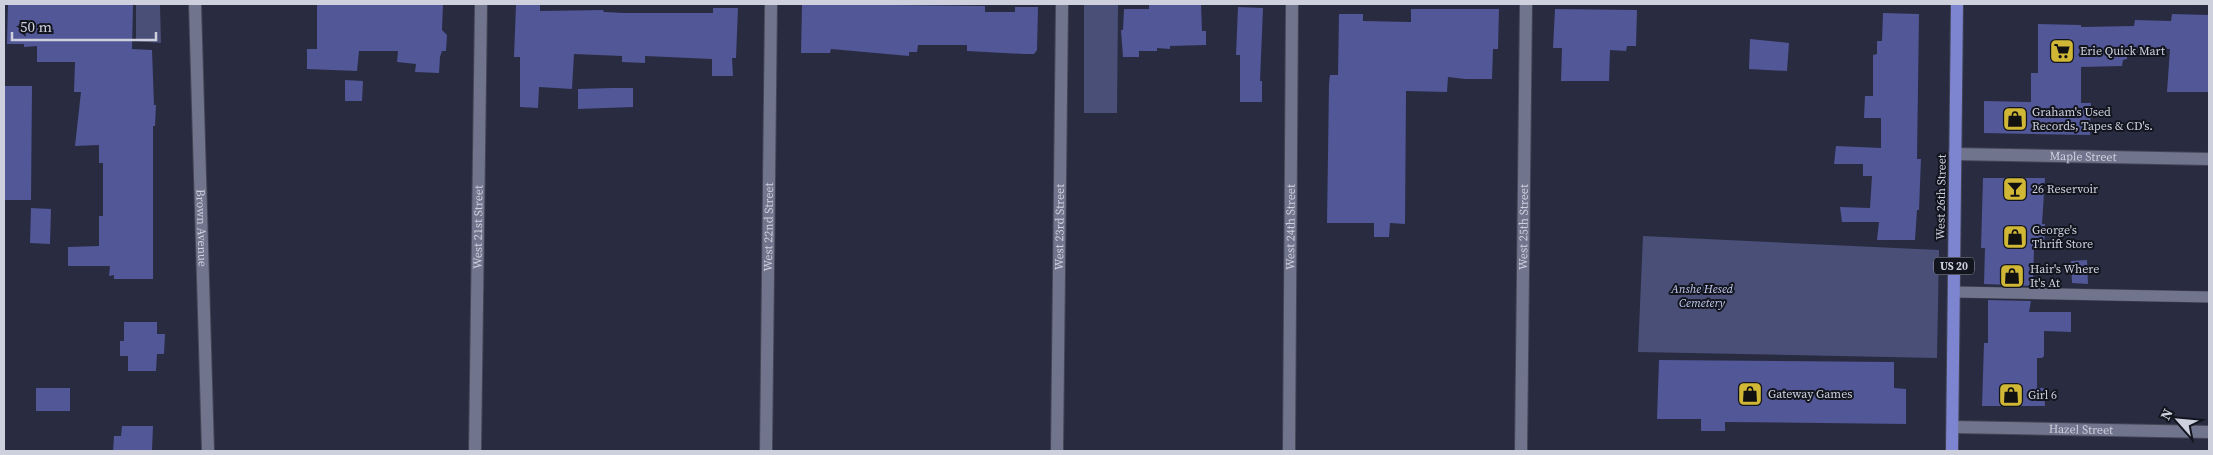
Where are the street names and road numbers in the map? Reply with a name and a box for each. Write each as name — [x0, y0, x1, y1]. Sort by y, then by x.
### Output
street label: Maple Street — [2049, 148, 2117, 165]
street label: West 26th Street — [1932, 154, 1950, 240]
street label: West 22nd Street — [760, 182, 777, 271]
street label: West 23rd Street — [1051, 184, 1068, 270]
street label: West 24th Street — [1282, 184, 1299, 270]
street label: West 25th Street — [1515, 184, 1532, 270]
street label: West 21st Street — [469, 185, 487, 269]
street label: Brown Avenue — [192, 189, 211, 267]
road number: US 20 — [1934, 258, 1974, 274]
street label: Hazel Street — [2049, 421, 2113, 438]

